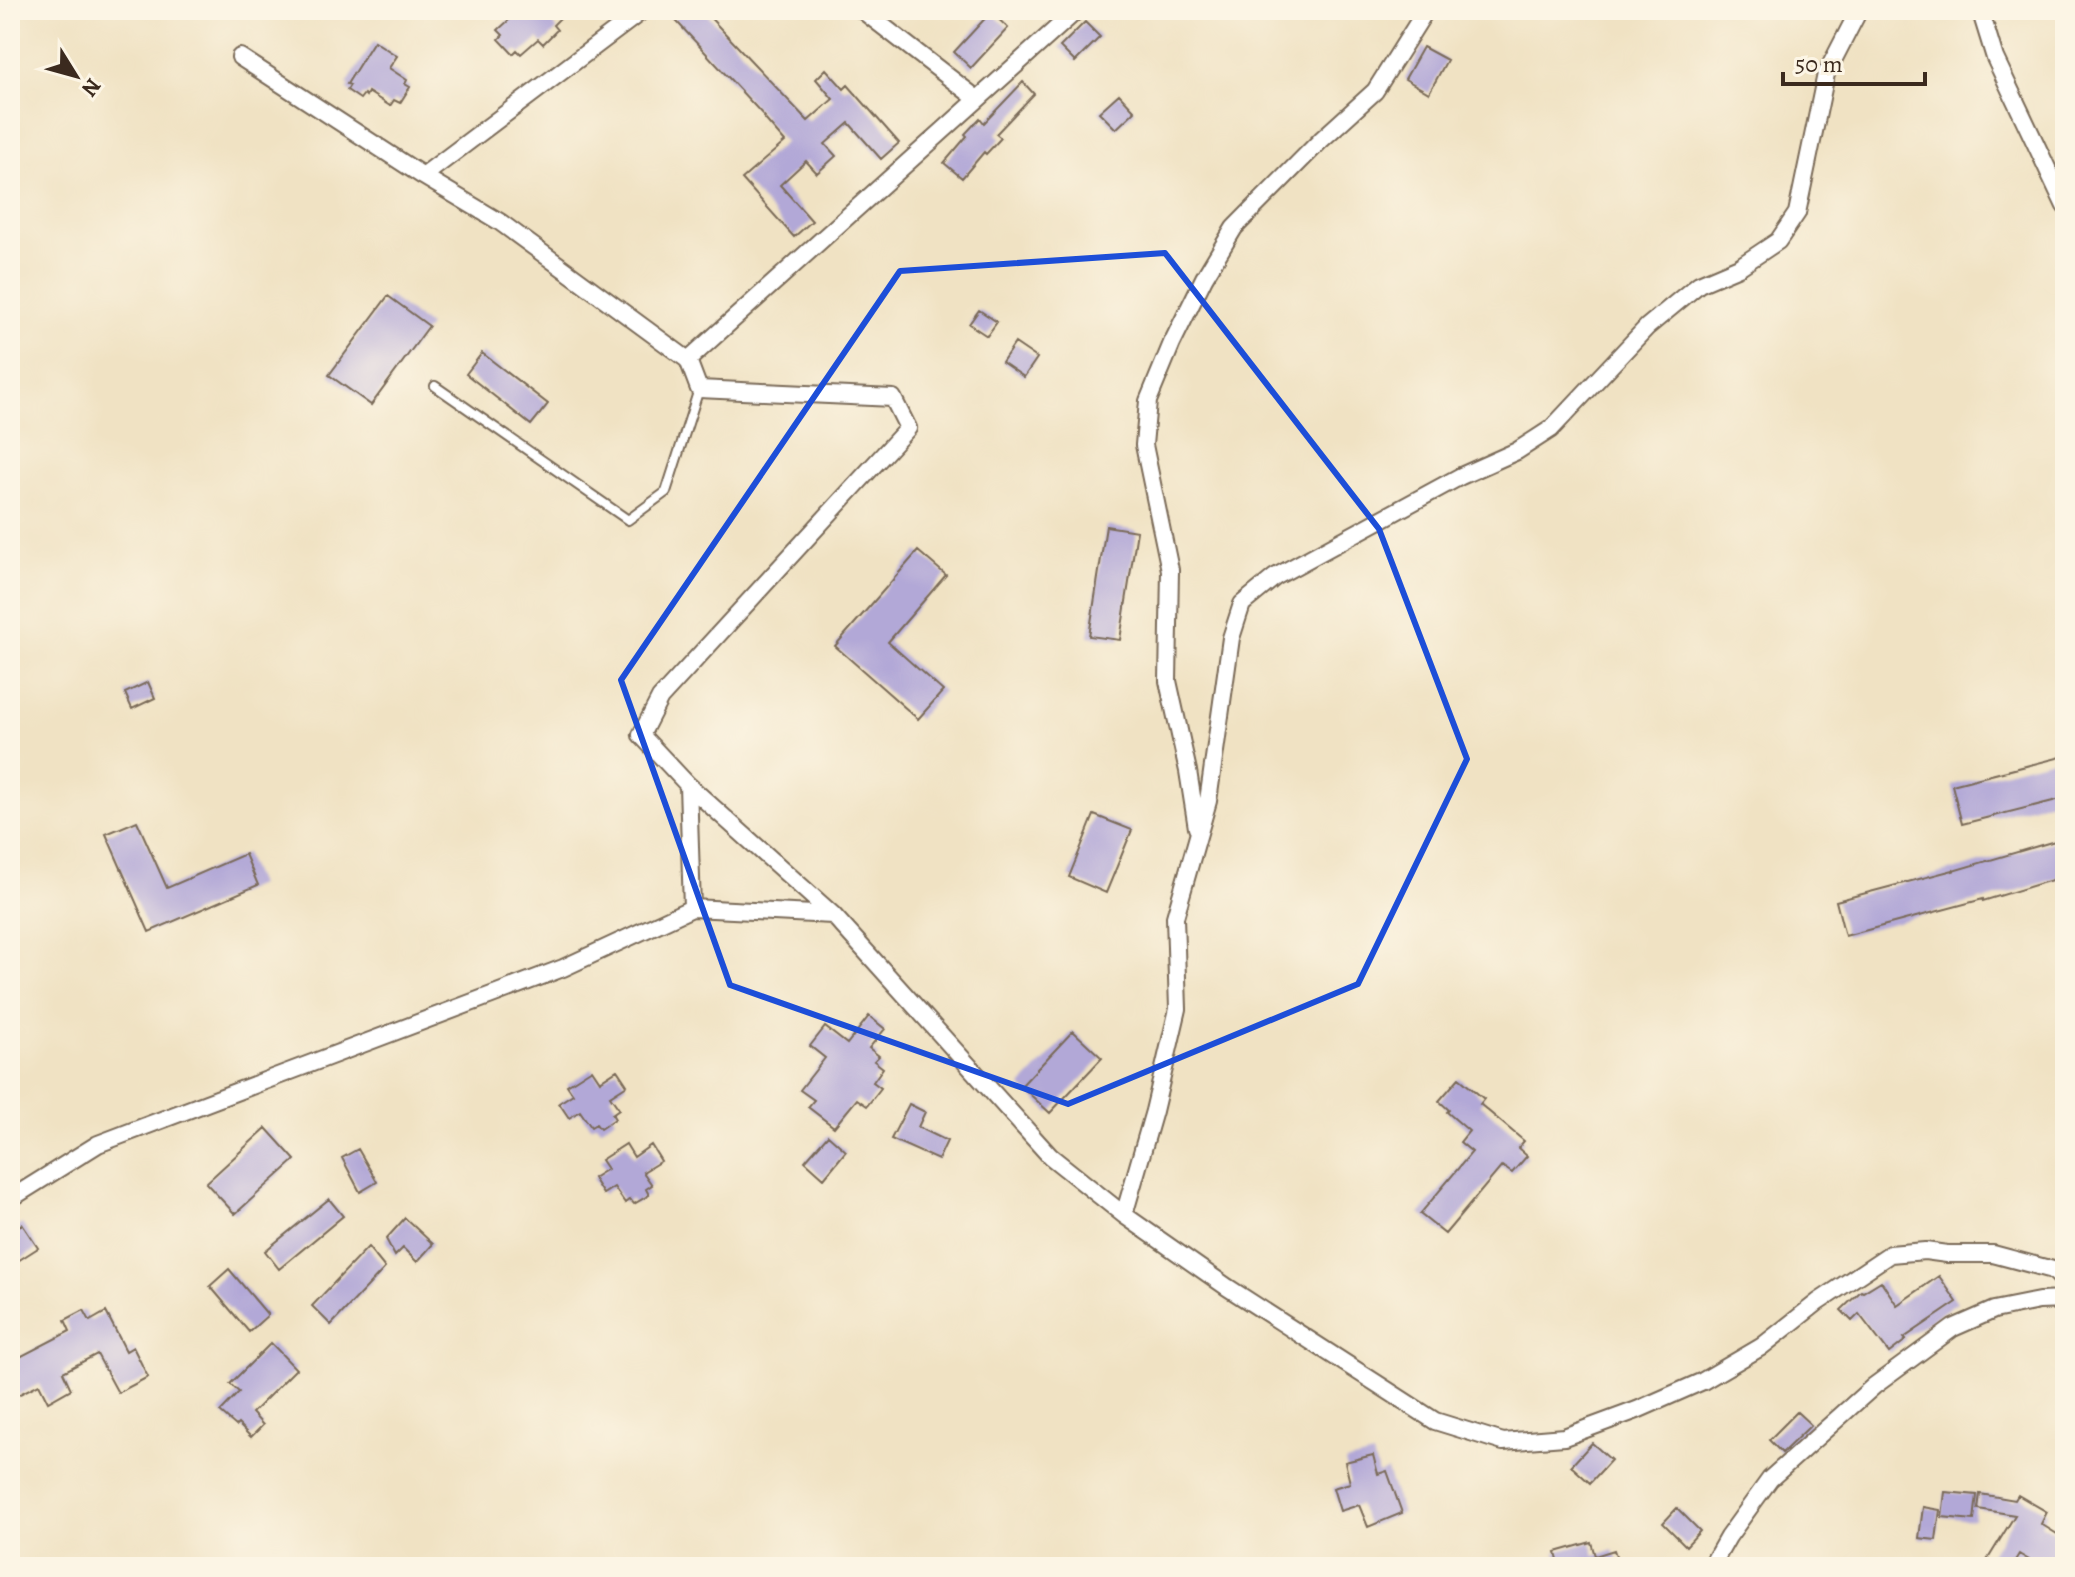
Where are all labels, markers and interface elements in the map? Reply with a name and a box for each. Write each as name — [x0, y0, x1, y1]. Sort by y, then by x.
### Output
north arrow — [36, 36, 116, 116]
scale bar — [1783, 36, 1925, 86]
text: 50 m — [1795, 48, 1843, 80]
text: N — [74, 72, 108, 103]

